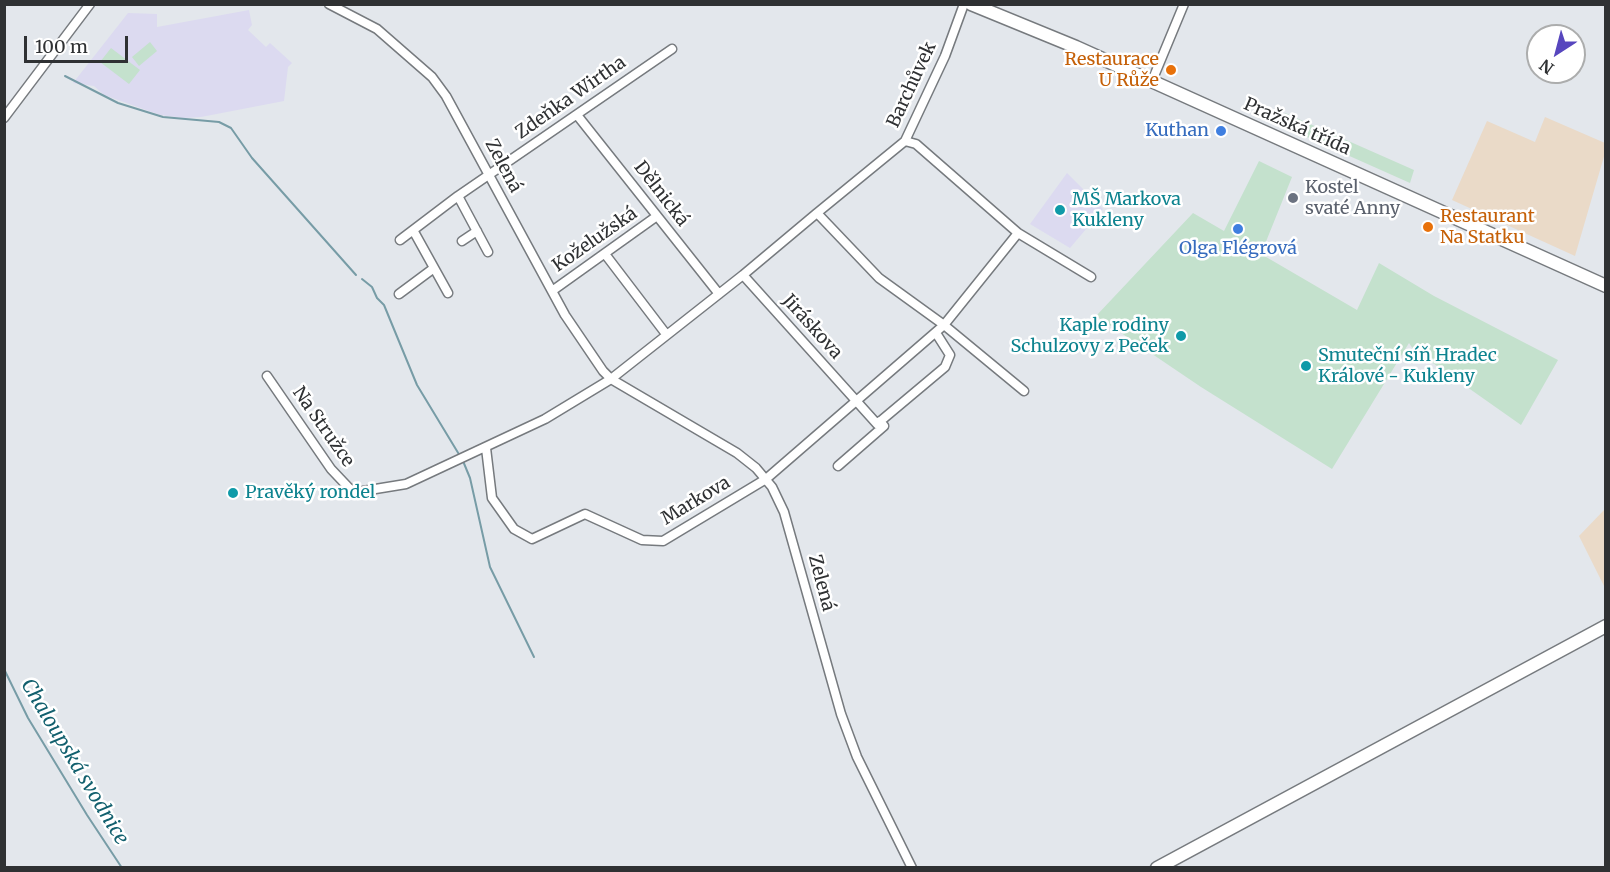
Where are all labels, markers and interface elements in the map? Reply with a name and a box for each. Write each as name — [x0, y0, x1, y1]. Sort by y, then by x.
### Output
scale bar — [27, 24, 130, 62]
north arrow — [1526, 24, 1586, 84]
text: 100 m — [35, 35, 88, 58]
street label: Barchůvek — [883, 39, 941, 131]
place label: Restaurace U Růže — [1065, 49, 1159, 92]
street label: Zdeňka Wirtha — [512, 52, 630, 144]
text: N — [1536, 55, 1558, 79]
marker: Restaurace U Růže — [1164, 63, 1178, 77]
street label: Pražská třída — [1240, 94, 1354, 160]
place label: Kuthan — [1145, 120, 1209, 142]
marker: Kuthan — [1214, 124, 1228, 138]
street label: Zelená — [480, 136, 526, 196]
street label: Dělnická — [629, 157, 693, 231]
place label: Kostel svaté Anny — [1305, 177, 1400, 219]
place label: MŠ Markova Kukleny — [1072, 189, 1181, 232]
marker: Kostel svaté Anny — [1286, 191, 1300, 205]
street label: Koželužská — [549, 203, 641, 277]
marker: MŠ Markova Kukleny — [1053, 203, 1067, 217]
place label: Restaurant Na Statku — [1440, 206, 1535, 248]
marker: Restaurant Na Statku — [1421, 220, 1435, 234]
marker: Olga Flégrová — [1231, 222, 1245, 236]
place label: Olga Flégrová — [1179, 238, 1297, 260]
street label: Jiráskova — [777, 290, 847, 364]
place label: Kaple rodiny Schulzovy z Peček — [1010, 315, 1169, 358]
marker: Kaple rodiny Schulzovy z Peček — [1174, 329, 1188, 343]
place label: Smuteční síň Hradec Králové - Kukleny — [1318, 345, 1497, 388]
marker: Smuteční síň Hradec Králové - Kukleny — [1299, 359, 1313, 373]
street label: Na Stružce — [288, 383, 358, 471]
street label: Markova — [658, 472, 734, 530]
place label: Pravěký rondel — [245, 482, 375, 504]
marker: Pravěký rondel — [226, 486, 240, 500]
street label: Zelená — [803, 552, 839, 614]
water label: Chaloupská svodnice — [15, 675, 133, 849]

